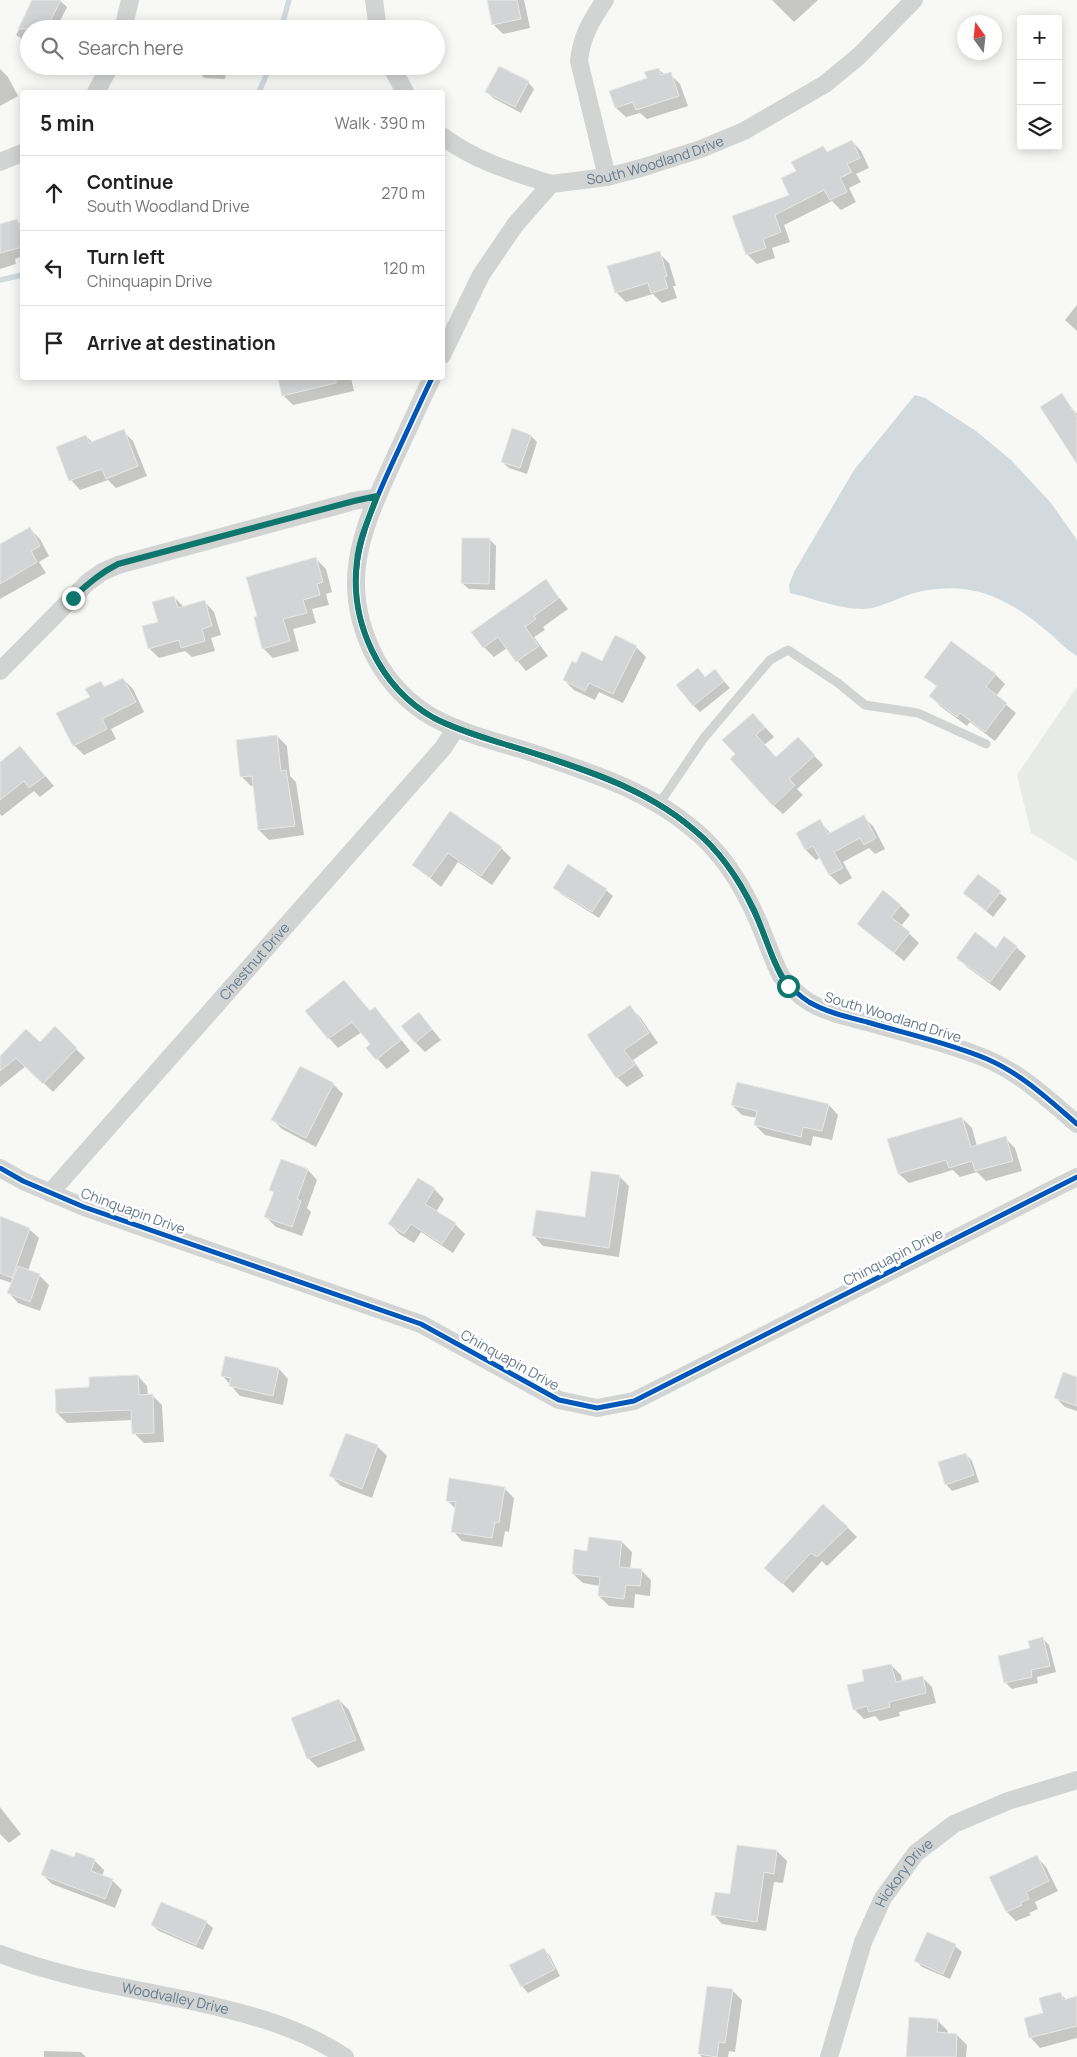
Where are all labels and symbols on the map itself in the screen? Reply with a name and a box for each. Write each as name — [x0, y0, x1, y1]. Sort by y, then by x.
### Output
north arrow — [957, 15, 1002, 60]
street label: South Woodland Drive — [585, 131, 726, 188]
route end — [62, 587, 85, 610]
street label: Chestnut Drive — [215, 918, 294, 1004]
route start — [777, 975, 800, 998]
street label: South Woodland Drive — [822, 987, 964, 1046]
street label: Chinquapin Drive — [78, 1183, 188, 1238]
street label: Chinquapin Drive — [840, 1223, 946, 1290]
street label: Chinquapin Drive — [458, 1325, 563, 1394]
street label: Hickory Drive — [870, 1834, 936, 1910]
street label: Woodvalley Drive — [120, 1977, 231, 2018]

